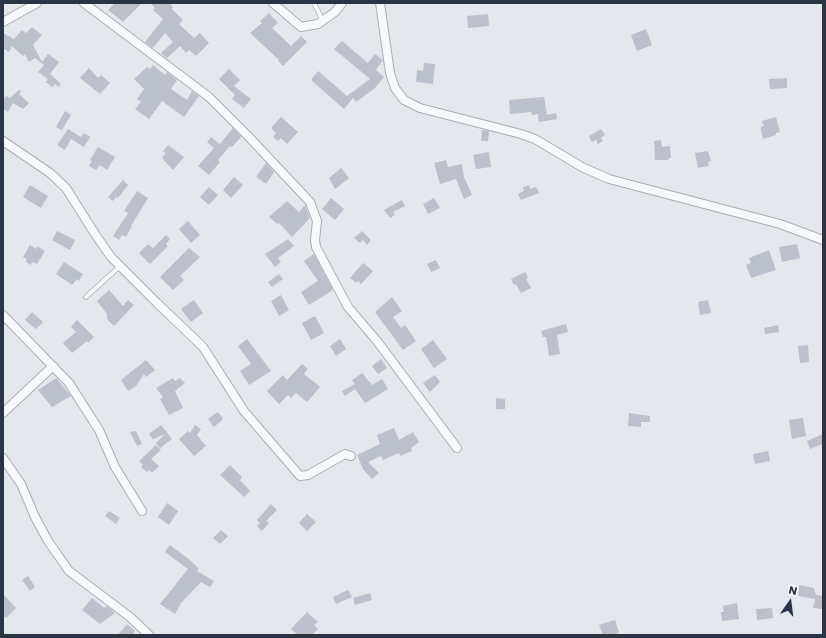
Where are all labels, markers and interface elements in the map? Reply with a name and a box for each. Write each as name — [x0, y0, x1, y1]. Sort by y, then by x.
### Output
north arrow — [770, 582, 810, 622]
text: N — [787, 582, 799, 599]

